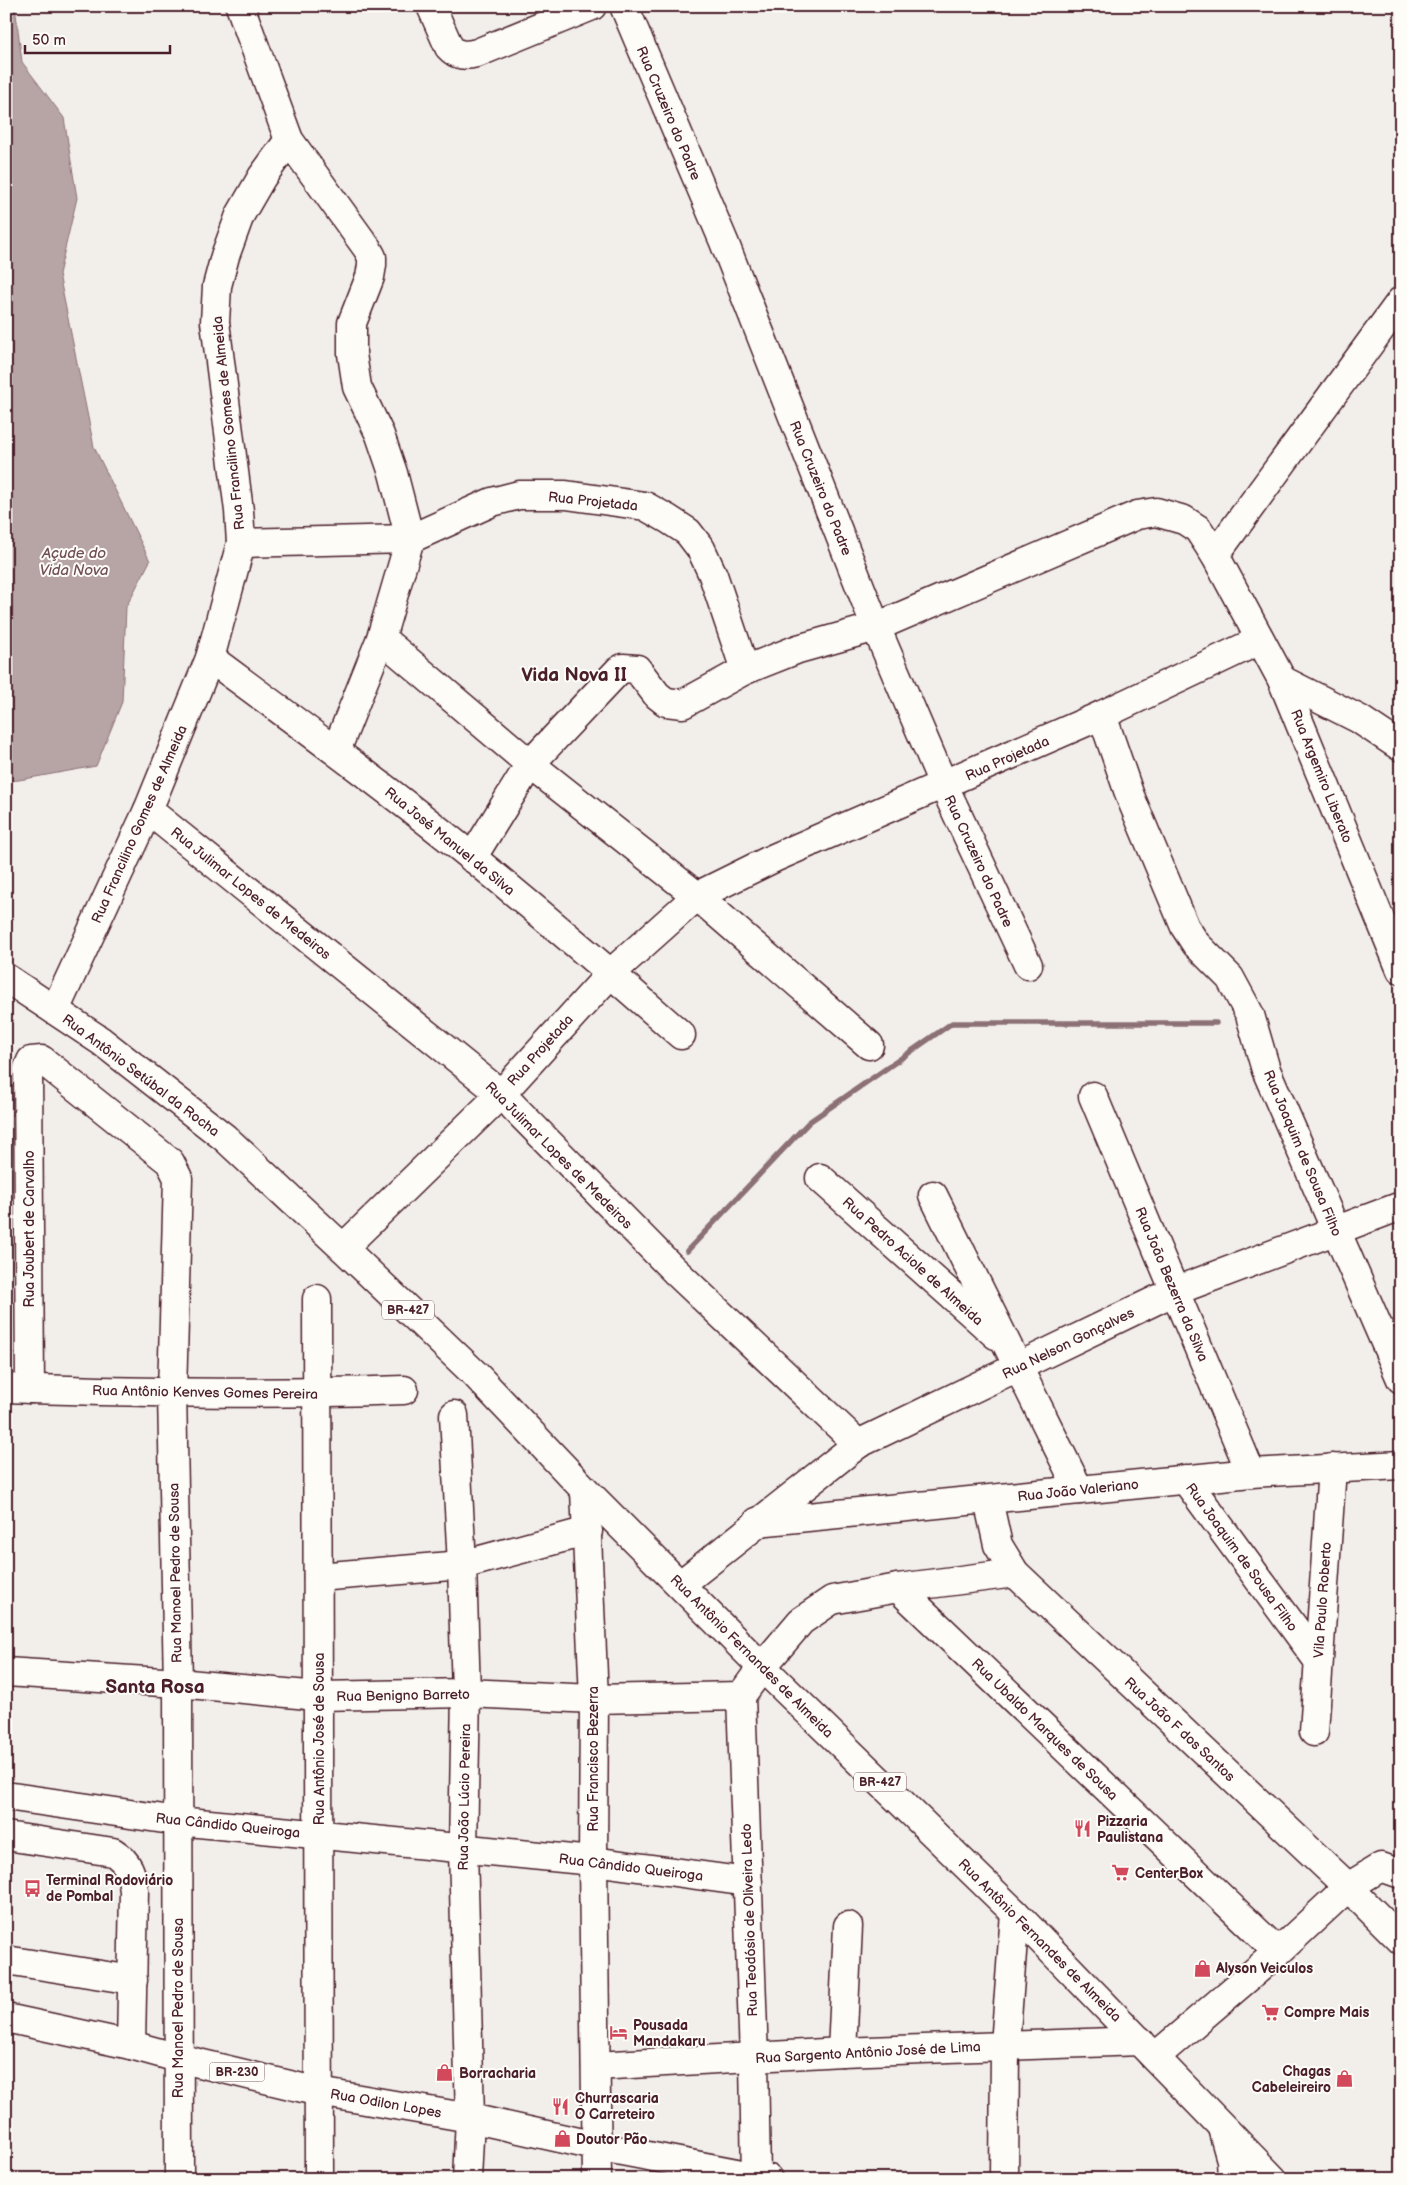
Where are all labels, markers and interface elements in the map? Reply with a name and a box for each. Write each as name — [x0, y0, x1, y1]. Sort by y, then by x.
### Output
scale bar — [25, 22, 170, 54]
text: 50 m — [32, 31, 66, 50]
street label: Rua Cruzeiro do Padre — [633, 44, 704, 183]
street label: Rua Francilino Gomes de Almeida — [209, 315, 248, 531]
street label: Rua Cruzeiro do Padre — [786, 418, 855, 558]
street label: Rua Projetada — [547, 488, 639, 515]
water label: Açude do Vida Nova — [39, 544, 109, 580]
district label: Vida Nova II — [521, 664, 627, 687]
street label: Rua Argemiro Liberato — [1287, 707, 1356, 846]
street label: Rua Francilino Gomes de Almeida — [88, 722, 191, 926]
street label: Rua Projetada — [963, 732, 1052, 785]
street label: Rua José Manuel da Silva — [381, 784, 518, 899]
street label: Rua Cruzeiro do Padre — [940, 792, 1017, 930]
street label: Rua Julimar Lopes de Medeiros — [167, 824, 334, 963]
street label: Rua Antônio Setúbal da Rocha — [59, 1011, 223, 1140]
street label: Rua Projetada — [504, 1011, 577, 1089]
street label: Rua Joaquim de Sousa Filho — [1260, 1067, 1345, 1239]
street label: Rua Julimar Lopes de Medeiros — [482, 1078, 636, 1232]
street label: Rua Joubert de Carvalho — [21, 1150, 38, 1308]
street label: Rua Pedro Aciole de Almeida — [839, 1194, 987, 1329]
street label: Rua Joāo Bezerra da Silva — [1131, 1204, 1212, 1364]
road number: BR-427 — [382, 1300, 434, 1320]
street label: Rua Nelson Gonçalves — [1000, 1304, 1137, 1383]
street label: Rua Antônio Kenves Gomes Pereira — [92, 1382, 318, 1403]
street label: Rua João Valeriano — [1017, 1476, 1140, 1505]
street label: Rua Joaquim de Sousa Filho — [1182, 1480, 1301, 1635]
street label: Rua Manoel Pedro de Sousa — [165, 1483, 186, 1663]
street label: Vila Paulo Roberto — [1310, 1541, 1335, 1659]
street label: Rua Antônio Fernandes de Almeida — [667, 1571, 837, 1741]
street label: Rua Antônio José de Sousa — [311, 1653, 328, 1825]
street label: Rua Ubaldo Marques de Sousa — [968, 1655, 1121, 1804]
street label: Rua João F dos Santos — [1121, 1674, 1239, 1785]
district label: Santa Rosa — [105, 1676, 205, 1699]
street label: Rua Benigno Barreto — [336, 1686, 470, 1705]
street label: Rua Francisco Bezerra — [585, 1686, 602, 1832]
street label: Rua João Lúcio Pereira — [455, 1723, 474, 1871]
road number: BR-427 — [854, 1772, 906, 1791]
street label: Rua Cândido Queiroga — [155, 1809, 301, 1842]
place label: Pizzaria Paulistana — [1097, 1813, 1163, 1846]
restaurant icon: Pizzaria Paulistana — [1073, 1819, 1093, 1839]
street label: Rua Teodósio de Oliveira Ledo — [738, 1823, 761, 2017]
street label: Rua Cândido Queiroga — [558, 1850, 704, 1885]
street label: Rua Antônio Fernandes de Almeida — [955, 1855, 1125, 2025]
supermarket icon: CenterBox — [1111, 1863, 1131, 1883]
place label: CenterBox — [1135, 1865, 1204, 1882]
place label: Terminal Rodoviário de Pombal — [46, 1872, 173, 1905]
bus stop icon: Terminal Rodoviário de Pombal — [22, 1878, 42, 1898]
street label: Rua Manoel Pedro de Sousa — [170, 1918, 187, 2098]
shop icon: Alyson Veiculos — [1192, 1958, 1212, 1978]
place label: Alyson Veiculos — [1215, 1960, 1313, 1977]
supermarket icon: Compre Mais — [1260, 2002, 1280, 2022]
place label: Compre Mais — [1284, 2004, 1370, 2021]
place label: Pousada Mandakaru — [633, 2017, 706, 2050]
hotel icon: Pousada Mandakaru — [609, 2023, 629, 2043]
street label: Rua Sargento Antônio José de Lima — [755, 2038, 981, 2067]
road number: BR-230 — [210, 2062, 264, 2082]
shop icon: Borracharia — [435, 2063, 455, 2083]
place label: Chagas Cabeleireiro — [1252, 2063, 1331, 2096]
place label: Borracharia — [459, 2065, 536, 2082]
shop icon: Chagas Cabeleireiro — [1335, 2069, 1355, 2089]
street label: Rua Odilon Lopes — [329, 2085, 443, 2122]
place label: Churrascaria O Carreteiro — [575, 2090, 659, 2123]
restaurant icon: Churrascaria O Carreteiro — [551, 2096, 571, 2116]
shop icon: Doutor Pão — [552, 2129, 572, 2149]
place label: Doutor Pão — [576, 2131, 648, 2148]

